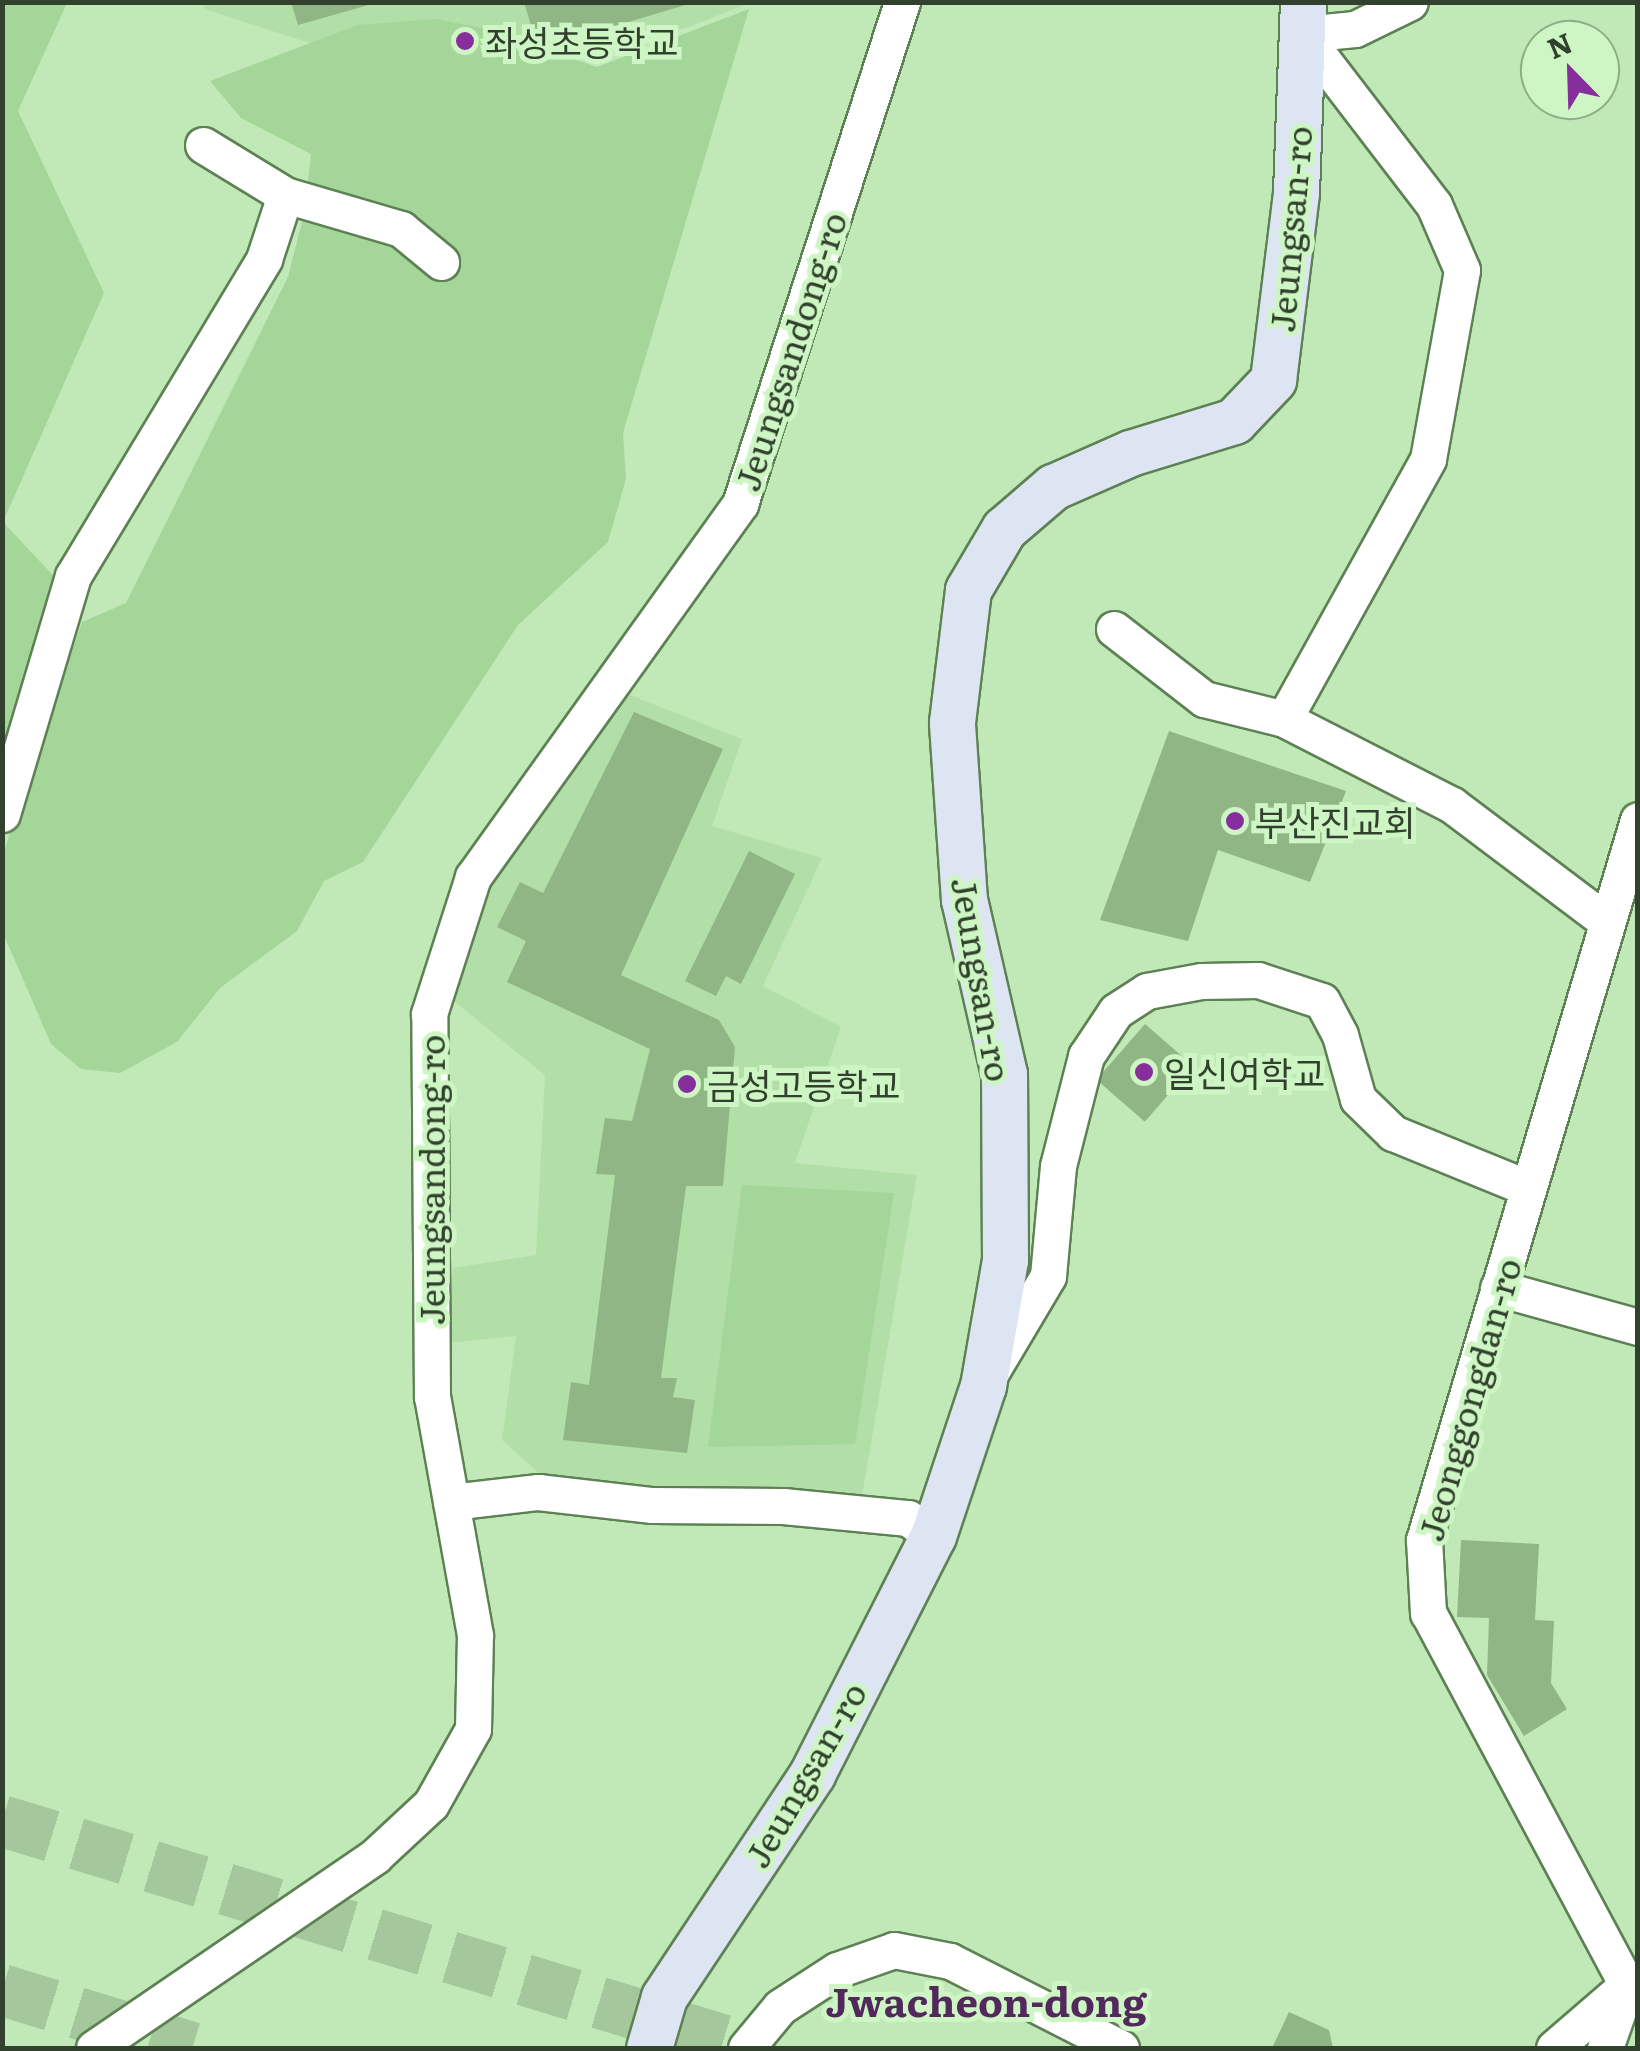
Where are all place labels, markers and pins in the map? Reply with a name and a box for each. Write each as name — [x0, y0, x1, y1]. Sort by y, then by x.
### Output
place label: 좌성초등학교 — [485, 20, 678, 62]
marker: 좌성초등학교 — [454, 30, 476, 52]
place label: 부산진교회 — [1255, 800, 1416, 842]
marker: 부산진교회 — [1224, 810, 1246, 832]
place label: 일신여학교 — [1164, 1051, 1325, 1093]
marker: 일신여학교 — [1133, 1061, 1155, 1083]
place label: 금성고등학교 — [707, 1063, 900, 1105]
marker: 금성고등학교 — [676, 1073, 698, 1095]

